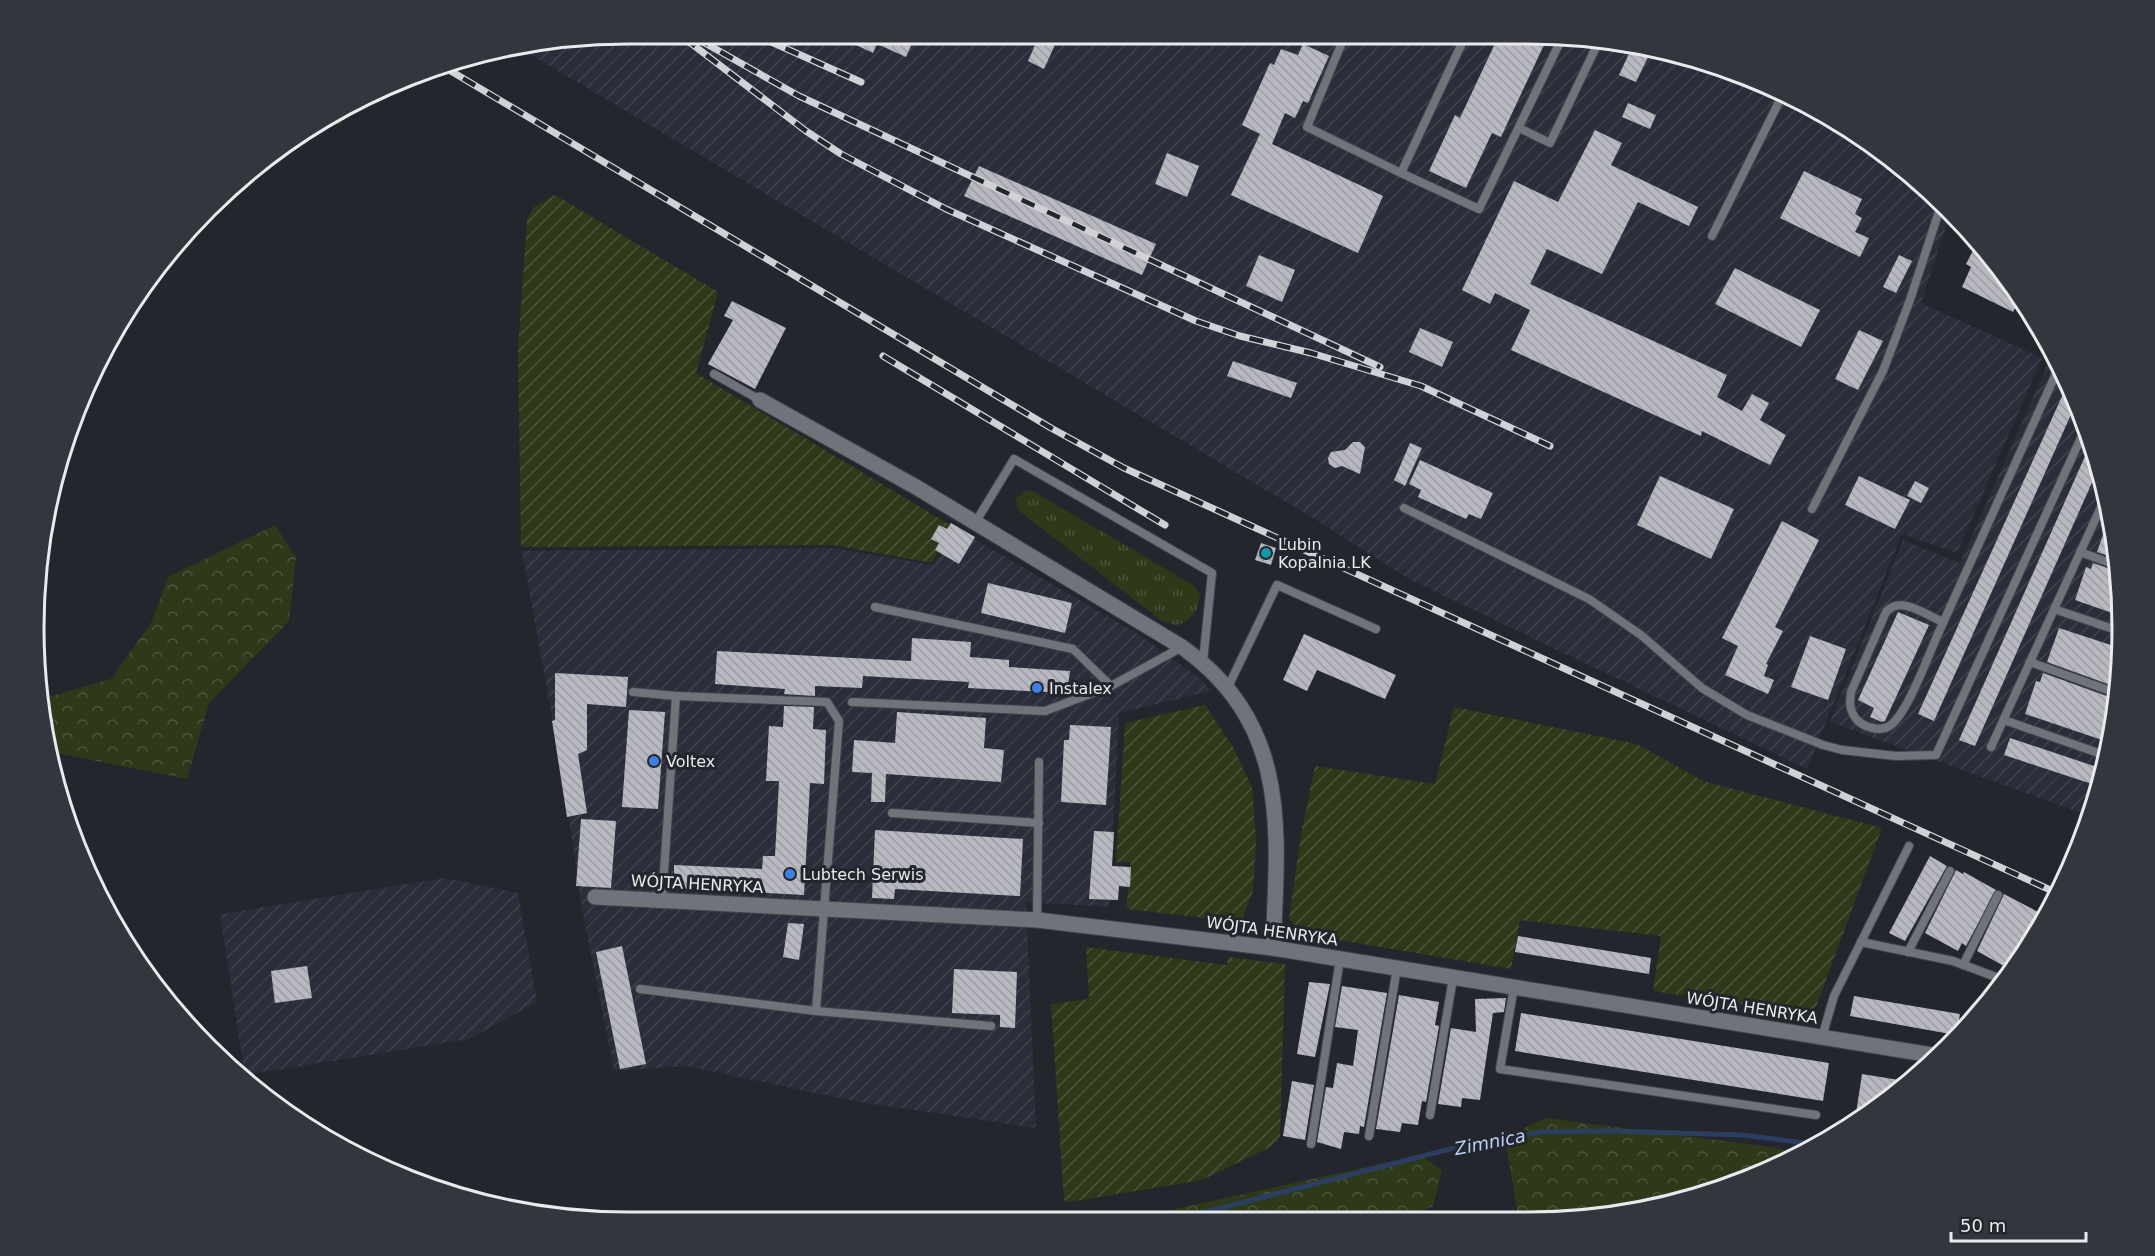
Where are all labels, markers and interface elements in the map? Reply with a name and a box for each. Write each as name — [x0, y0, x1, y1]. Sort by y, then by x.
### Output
place label: Lubin Kopalnia LK — [1278, 535, 1371, 572]
marker: Lubin Kopalnia LK — [1259, 546, 1273, 560]
place label: Instalex — [1049, 679, 1112, 698]
marker: Instalex — [1030, 681, 1044, 695]
place label: Voltex — [666, 752, 715, 771]
marker: Voltex — [647, 754, 661, 768]
place label: Lubtech Serwis — [802, 865, 924, 884]
marker: Lubtech Serwis — [783, 867, 797, 881]
street label: WÓJTA HENRYKA — [630, 871, 764, 897]
street label: WÓJTA HENRYKA — [1205, 912, 1339, 950]
street label: WÓJTA HENRYKA — [1685, 988, 1819, 1028]
water label: Zimnica — [1452, 1125, 1527, 1159]
scale bar — [1951, 1205, 2086, 1243]
text: 50 m — [1960, 1215, 2006, 1236]

